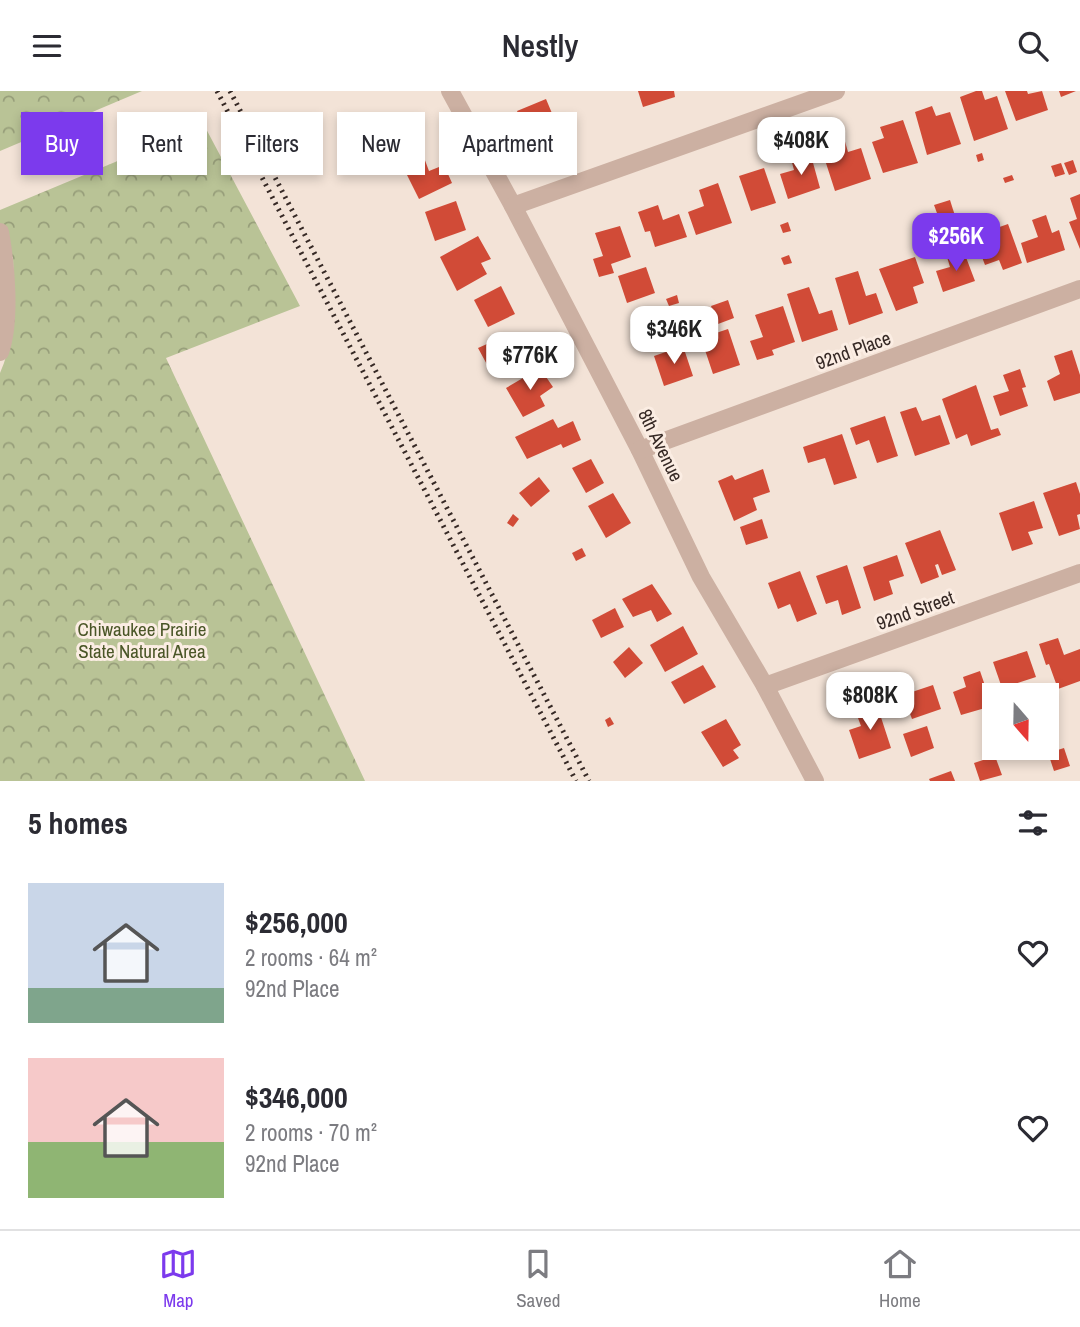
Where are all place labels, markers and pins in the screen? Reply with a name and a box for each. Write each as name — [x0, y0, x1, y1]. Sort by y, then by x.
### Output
pin: $408K — [752, 118, 850, 177]
pin: $256K — [907, 213, 1005, 273]
pin: $346K — [625, 307, 723, 366]
pin: $776K — [481, 333, 579, 392]
pin: $808K — [821, 673, 919, 732]

